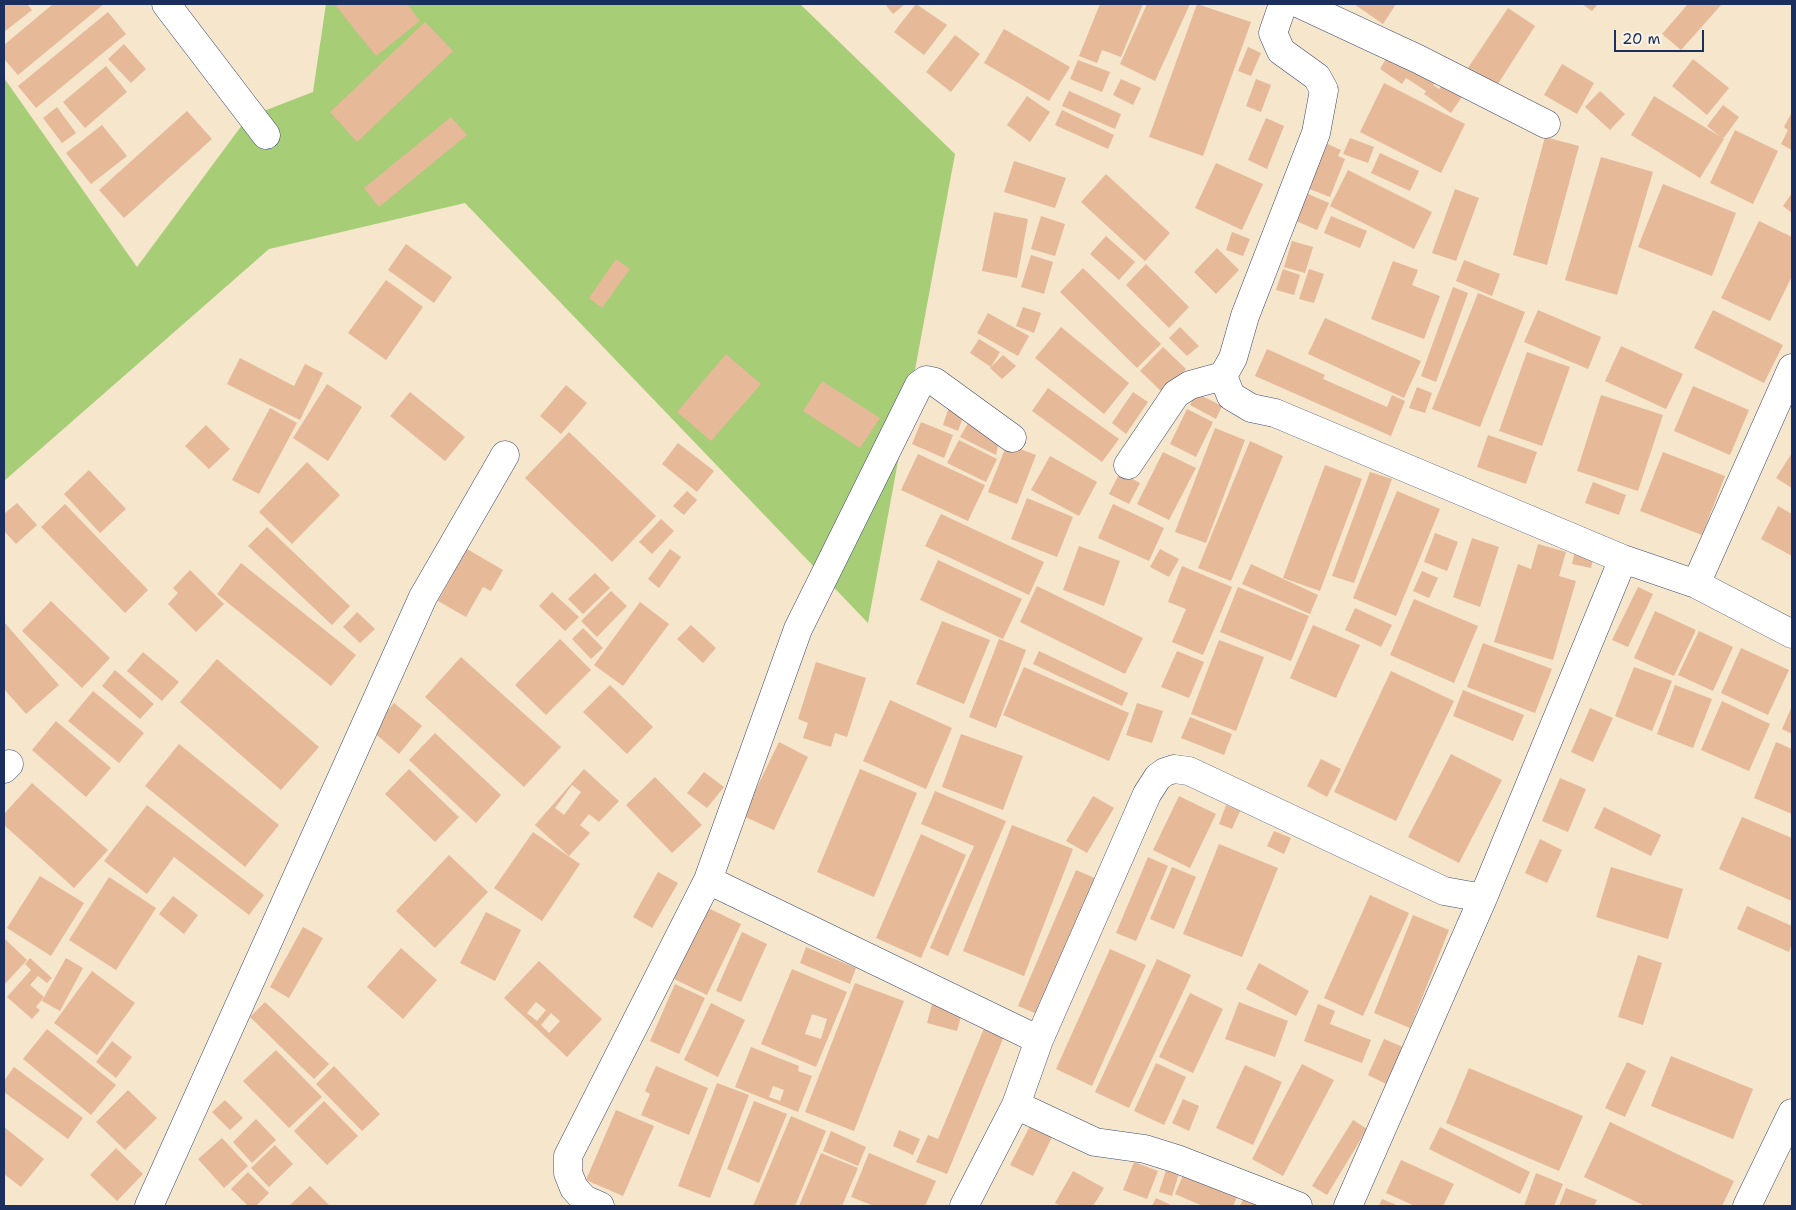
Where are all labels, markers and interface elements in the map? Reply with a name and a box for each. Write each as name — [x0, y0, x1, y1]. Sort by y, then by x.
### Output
scale bar — [1616, 20, 1706, 52]
text: 20 m — [1622, 29, 1661, 49]

